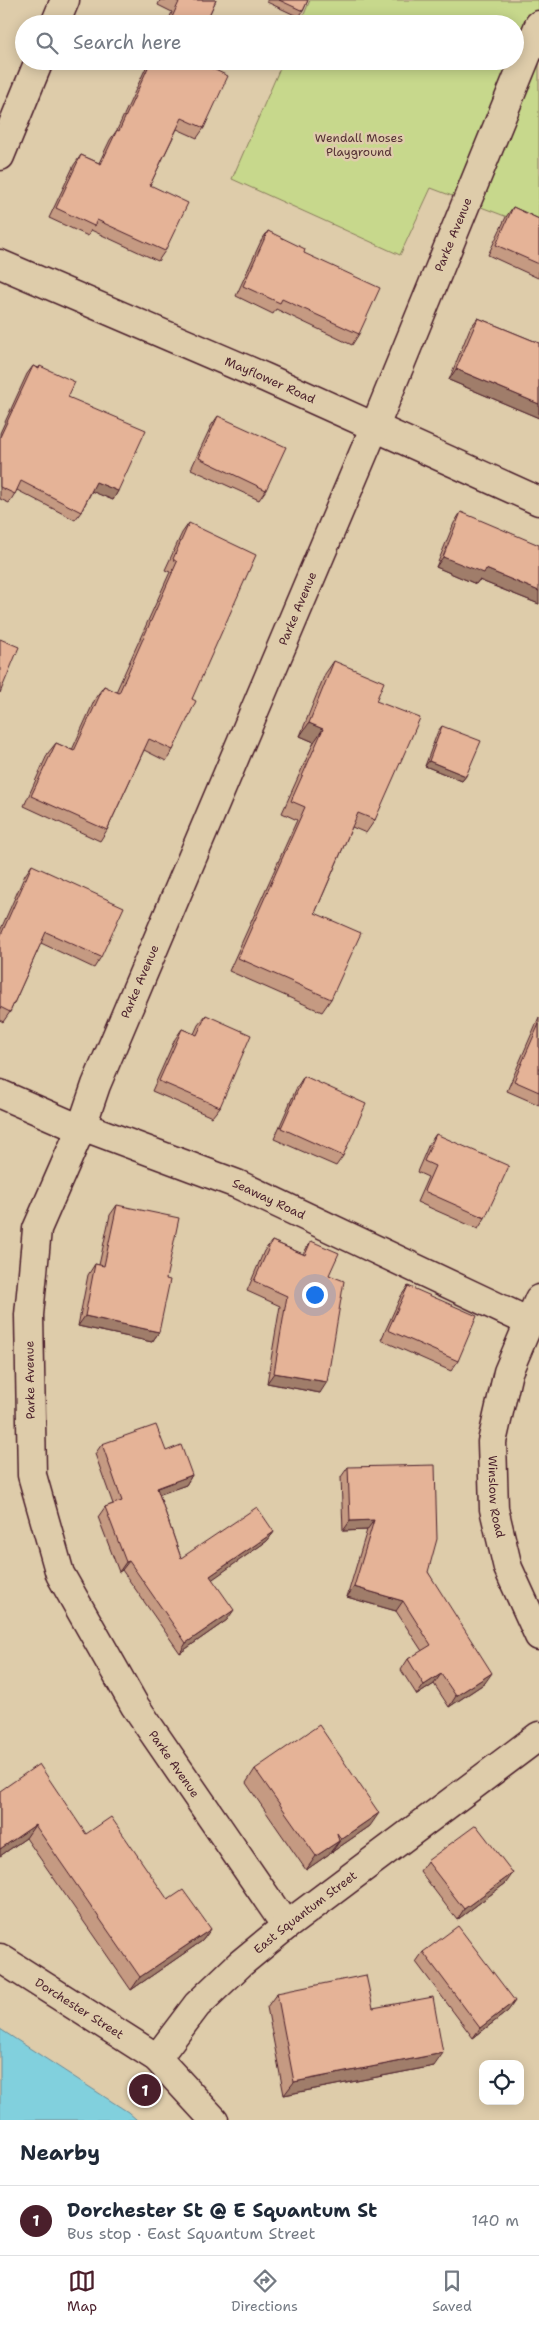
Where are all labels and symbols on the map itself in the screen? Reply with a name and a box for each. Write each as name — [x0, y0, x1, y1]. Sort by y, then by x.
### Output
park label: Wendall Moses Playground — [315, 130, 403, 160]
street label: Parke Avenue — [431, 195, 476, 274]
street label: Mayflower Road — [222, 353, 318, 407]
street label: Parke Avenue — [275, 569, 320, 648]
street label: Parke Avenue — [117, 942, 163, 1021]
street label: Seaway Road — [230, 1175, 308, 1223]
your location — [302, 1282, 328, 1308]
street label: Parke Avenue — [21, 1340, 39, 1419]
street label: Winslow Road — [484, 1455, 509, 1540]
street label: Parke Avenue — [145, 1727, 203, 1801]
street label: East Squantum Street — [250, 1867, 360, 1957]
street label: Dorchester Street — [32, 1974, 127, 2043]
pin: 1 — [129, 2071, 161, 2109]

